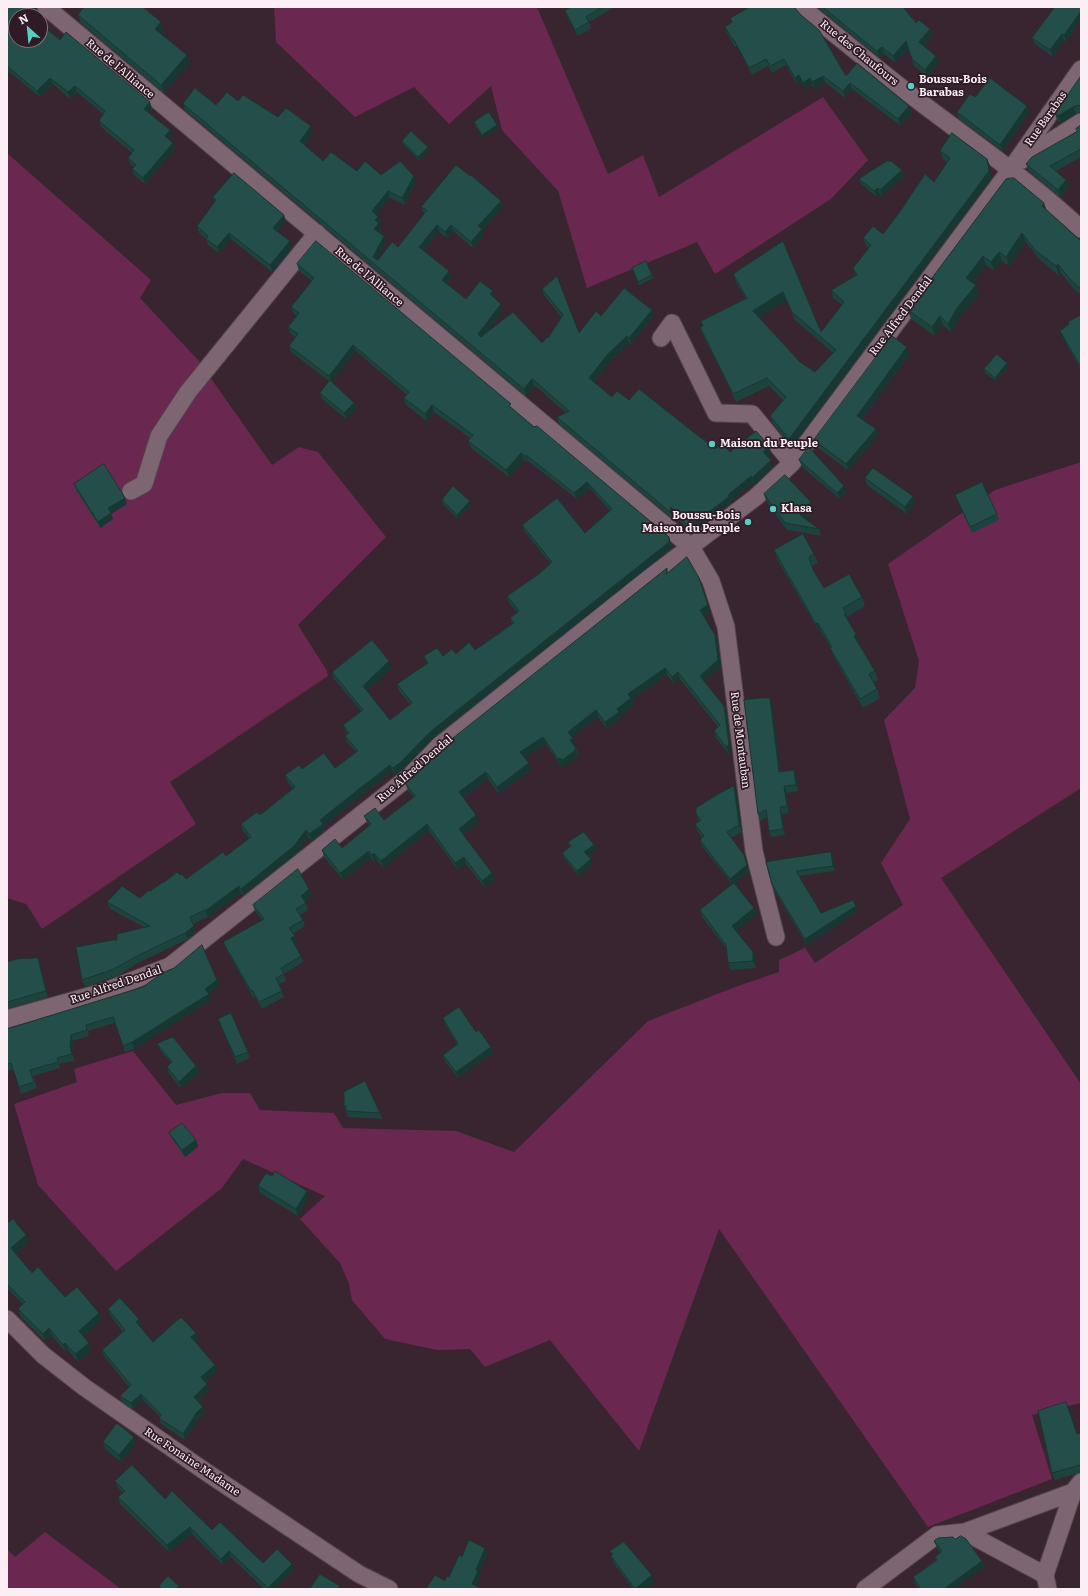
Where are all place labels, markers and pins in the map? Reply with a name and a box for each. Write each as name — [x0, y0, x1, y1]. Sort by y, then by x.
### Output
place label: Boussu-Bois Barabas — [919, 73, 987, 99]
marker: Boussu-Bois Barabas — [906, 81, 916, 91]
place label: Maison du Peuple — [720, 437, 818, 451]
marker: Maison du Peuple — [707, 439, 717, 449]
place label: Klasa — [781, 502, 812, 516]
marker: Klasa — [768, 504, 778, 514]
place label: Boussu-Bois Maison du Peuple — [642, 509, 740, 535]
marker: Boussu-Bois Maison du Peuple — [743, 517, 753, 527]

